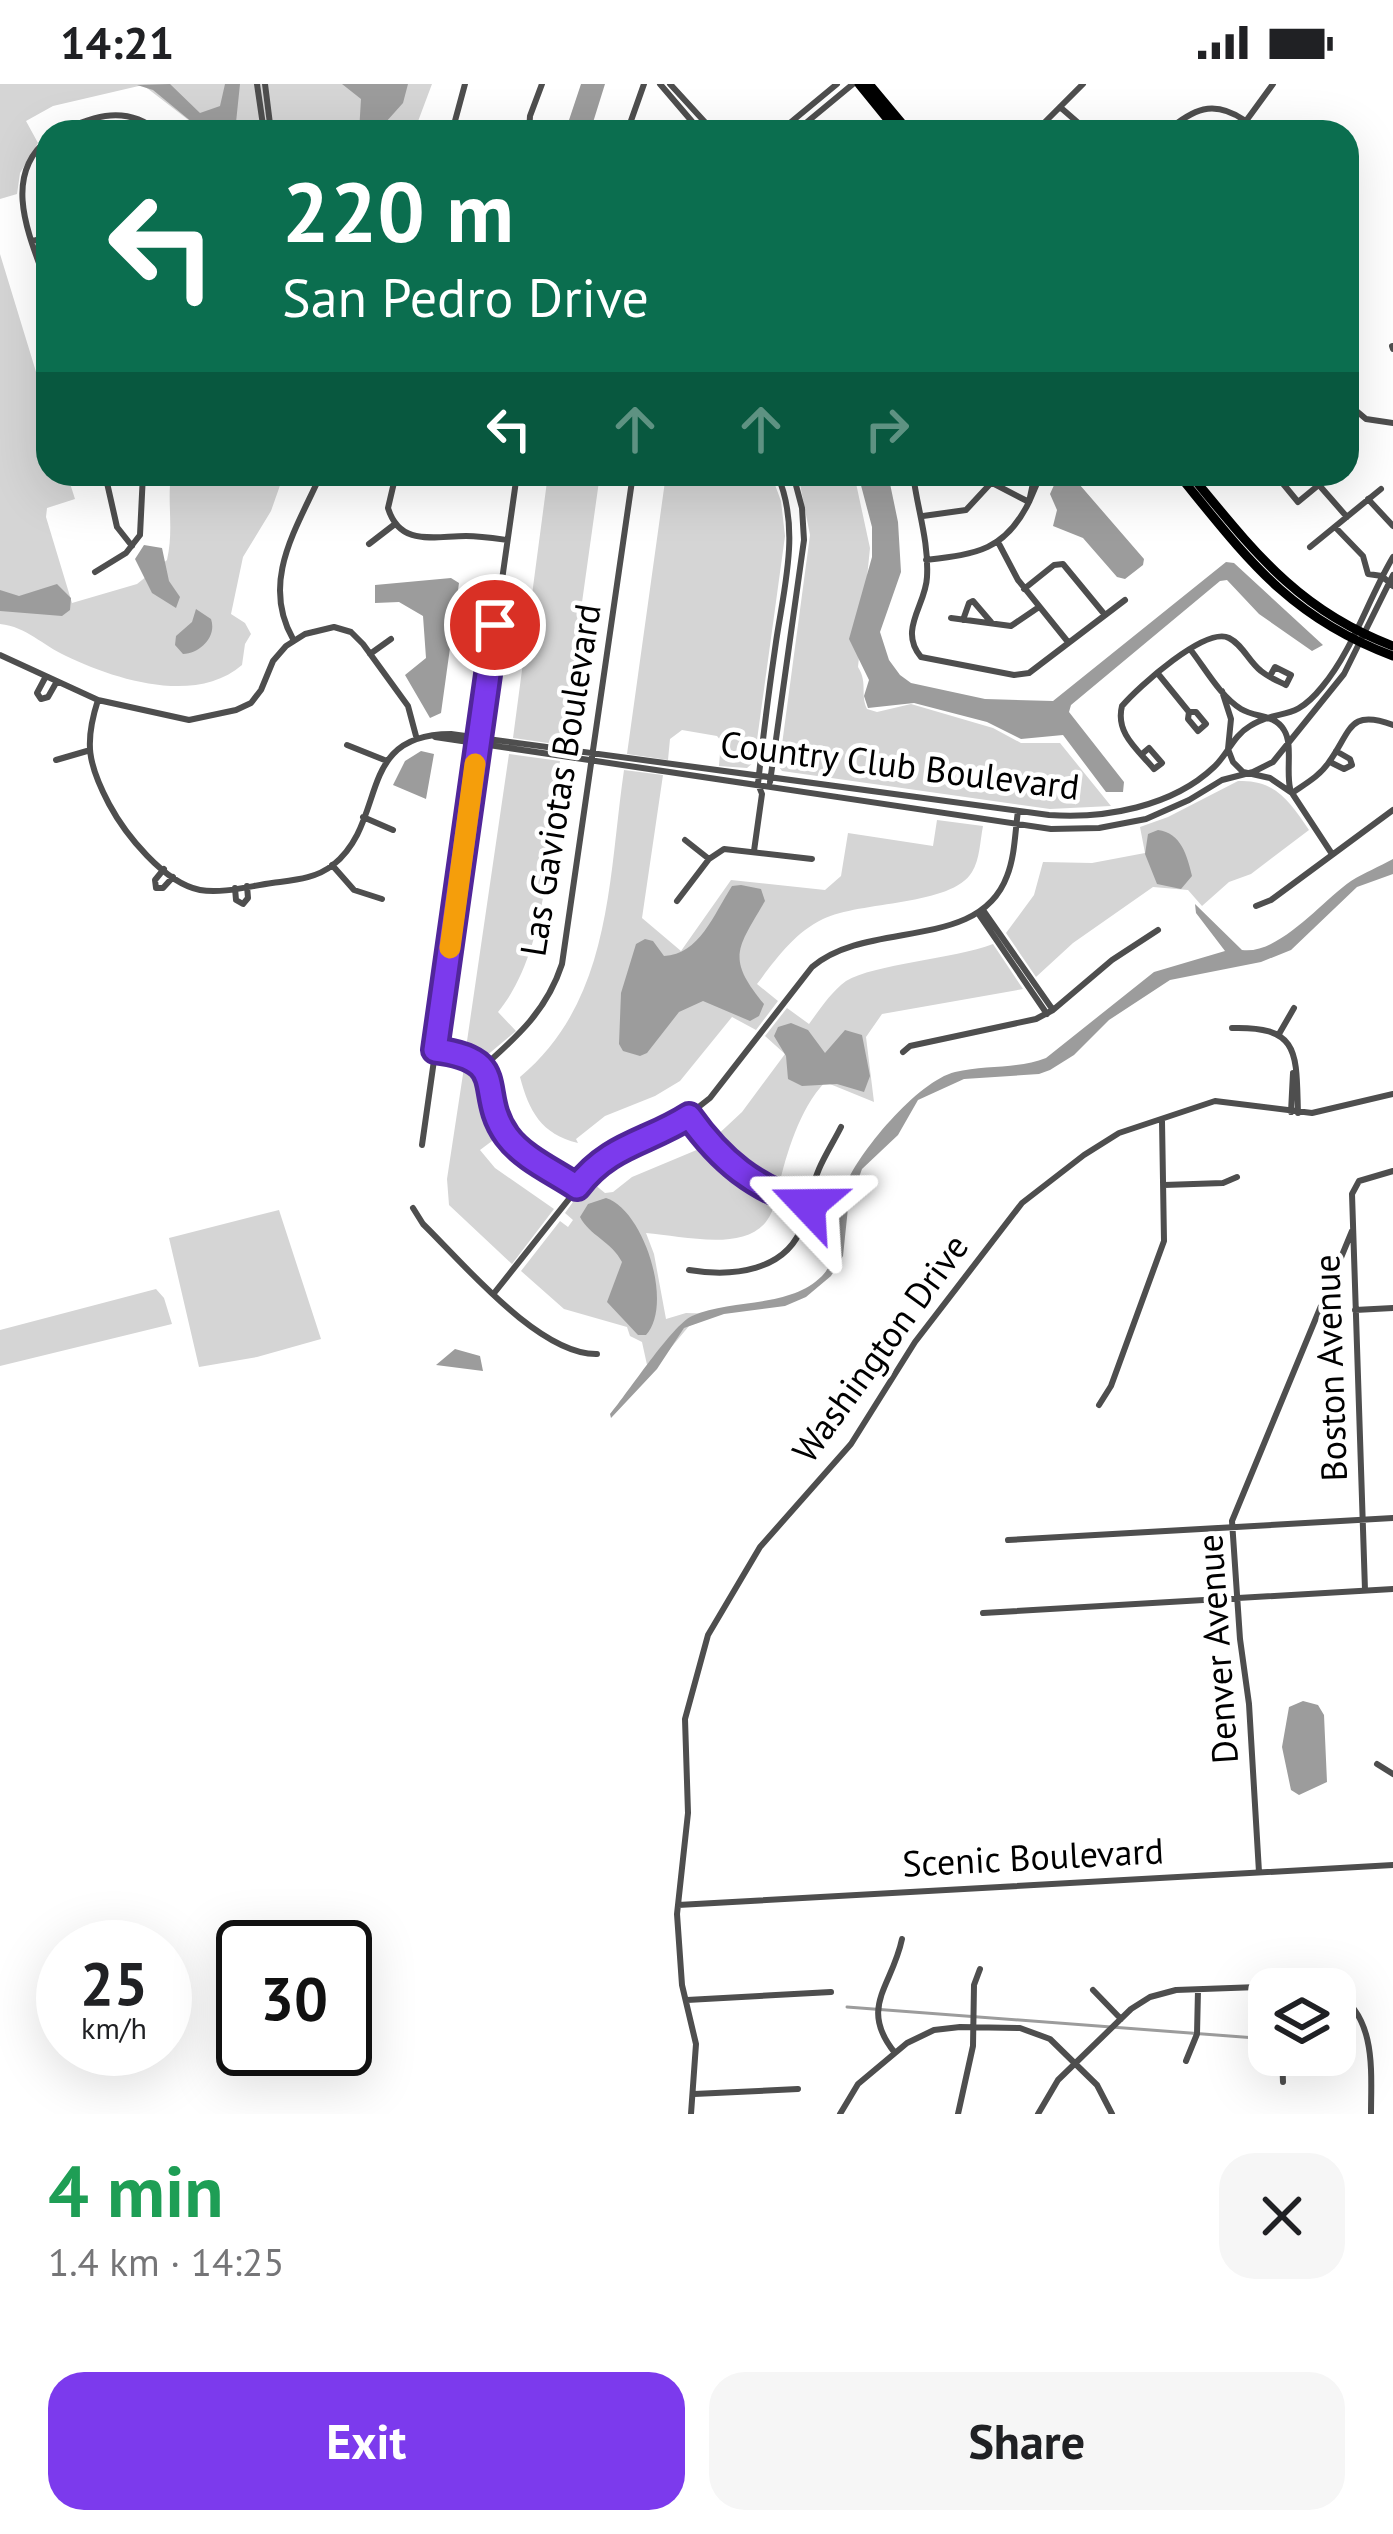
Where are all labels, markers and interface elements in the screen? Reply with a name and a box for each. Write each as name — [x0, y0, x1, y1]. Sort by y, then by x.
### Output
text: 14:21 — [60, 13, 174, 71]
text: 220 m — [282, 156, 514, 265]
icon: left — [84, 168, 240, 324]
text: San Pedro Drive — [282, 262, 649, 332]
icon: left — [476, 396, 542, 462]
icon: ahead — [602, 396, 668, 462]
icon: ahead — [728, 396, 794, 462]
icon: right — [854, 396, 920, 462]
pin — [444, 574, 546, 676]
icon: arrive — [462, 592, 528, 658]
street label: Las Gaviotas Boulevard — [508, 600, 611, 959]
street label: Country Club Boulevard — [718, 719, 1082, 810]
position arrow — [745, 1142, 871, 1268]
street label: Washington Drive — [781, 1224, 978, 1471]
street label: Boston Avenue — [1302, 1254, 1357, 1482]
street label: Denver Avenue — [1185, 1533, 1248, 1765]
street label: Scenic Boulevard — [901, 1826, 1165, 1887]
speed limit sign: 30 — [216, 1920, 372, 2076]
text: 25 — [80, 1944, 148, 2022]
map controls — [1248, 1968, 1356, 2076]
button: layers — [1248, 1968, 1356, 2076]
text: km/h — [81, 2008, 147, 2047]
text: 4 min — [48, 2144, 224, 2237]
button: close — [1219, 2153, 1345, 2279]
text: 1.4 km · 14:25 — [48, 2236, 284, 2287]
button: Exit — [48, 2372, 685, 2510]
button: Share — [709, 2372, 1345, 2510]

